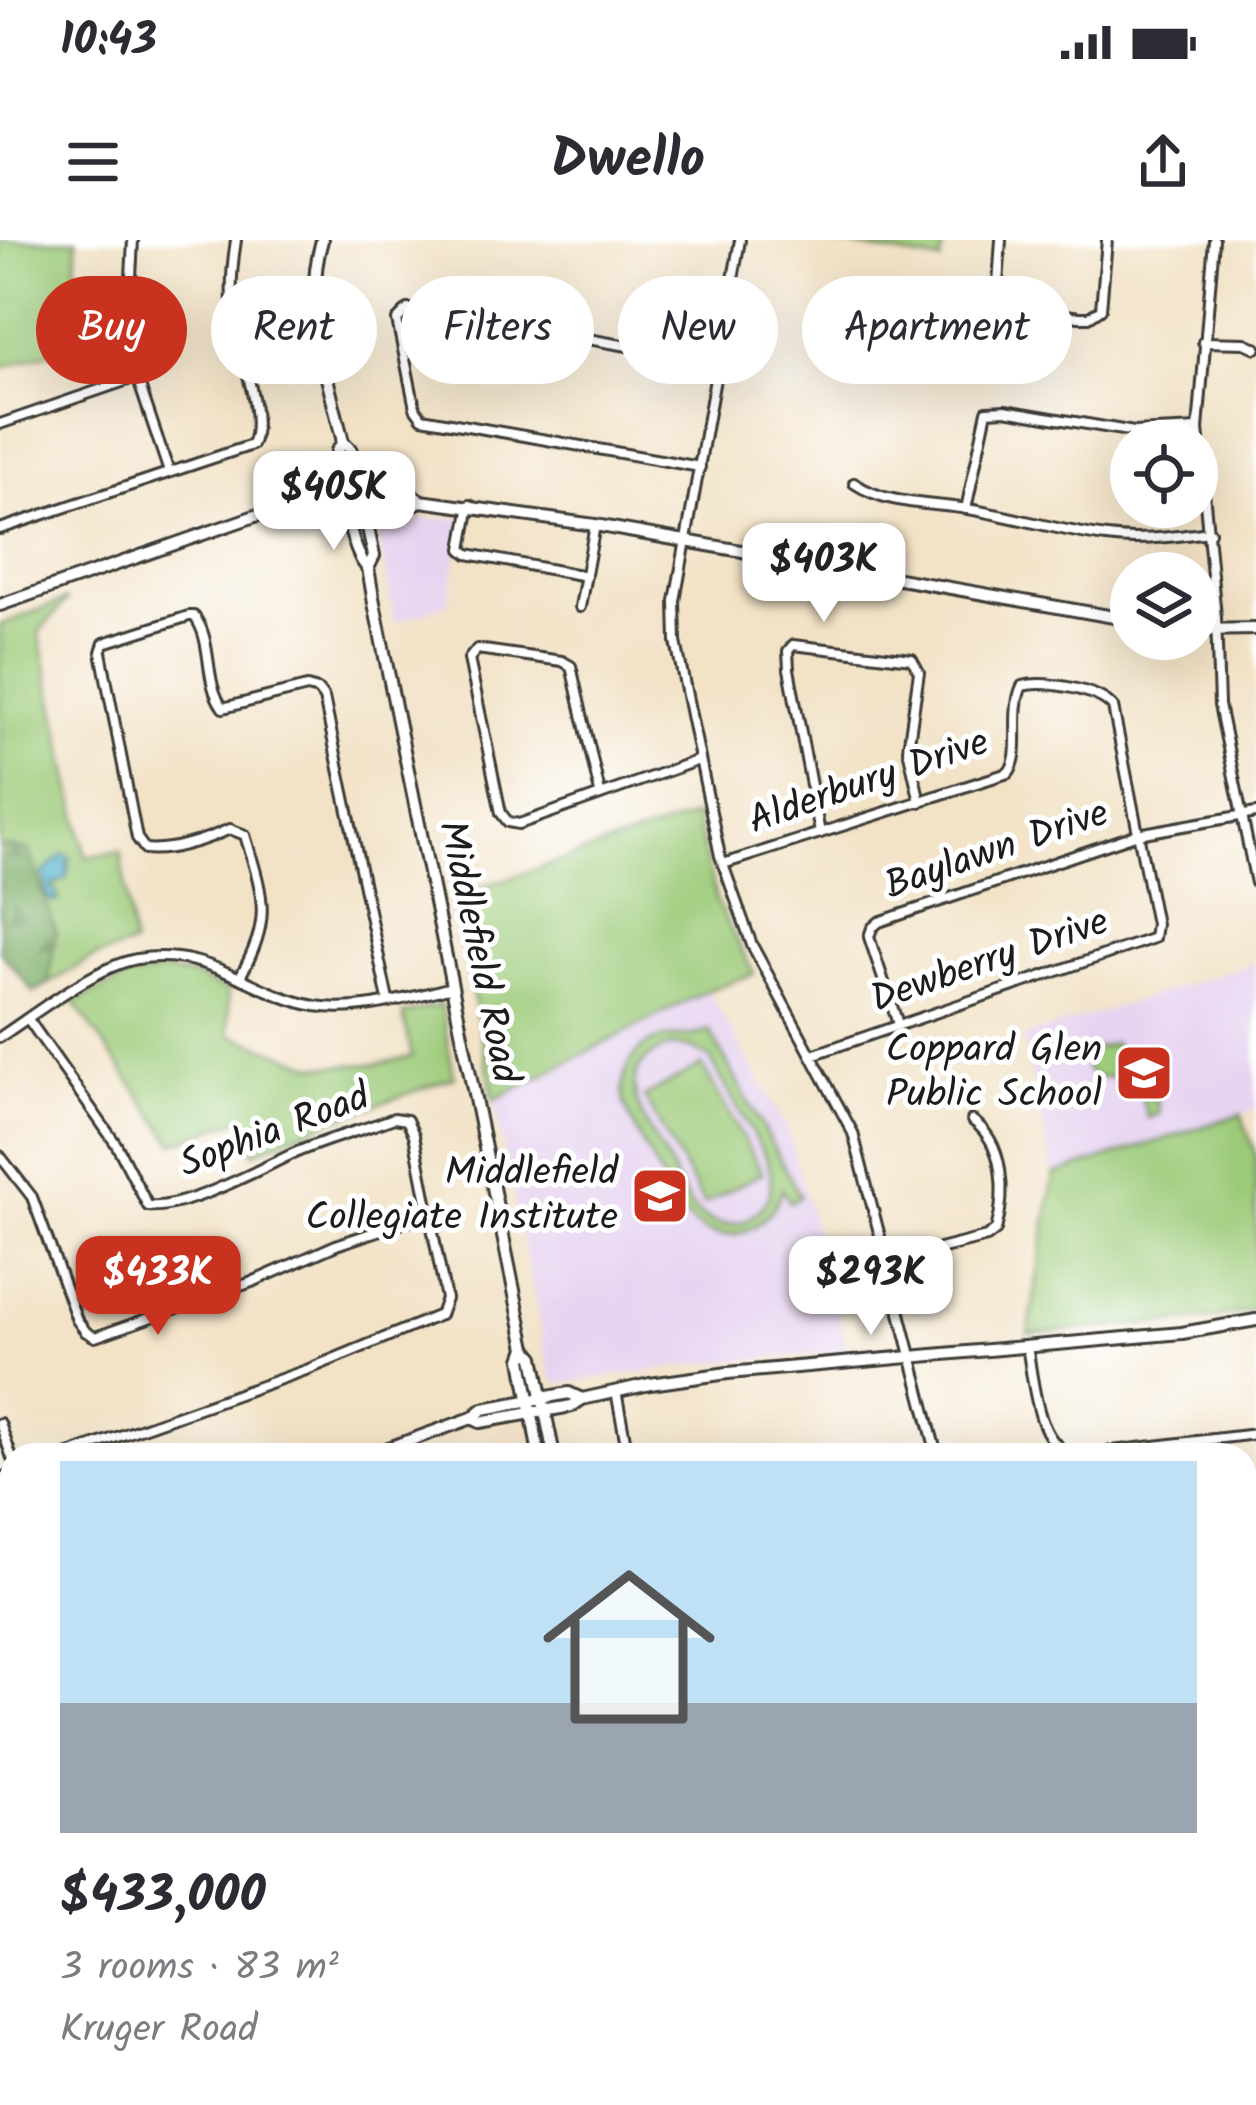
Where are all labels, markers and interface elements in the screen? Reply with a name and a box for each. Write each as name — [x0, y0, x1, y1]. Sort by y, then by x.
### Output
text: 10:43 — [60, 6, 157, 78]
text: Dwello — [551, 119, 705, 205]
icon: menu — [60, 129, 126, 195]
icon: share — [1130, 129, 1196, 195]
chip: Buy — [36, 276, 187, 384]
chip: Rent — [211, 276, 377, 384]
chip: Filters — [401, 276, 594, 384]
chip: New — [618, 276, 778, 384]
chip: Apartment — [802, 276, 1072, 384]
map controls — [1110, 420, 1218, 660]
button: locate — [1110, 420, 1218, 528]
pin: $405K — [250, 451, 418, 553]
text: $405K — [280, 459, 388, 521]
pin: $403K — [740, 523, 908, 625]
text: $403K — [769, 531, 879, 593]
button: layers — [1110, 552, 1218, 660]
street label: Alderbury Drive — [740, 713, 998, 853]
street label: Baylawn Drive — [877, 784, 1117, 918]
street label: Middlefield Road — [419, 815, 535, 1091]
street label: Dewberry Drive — [863, 892, 1117, 1032]
place label: Coppard Glen Public School — [886, 1020, 1102, 1127]
school or university icon: Coppard Glen Public School — [1113, 1042, 1175, 1104]
street label: Sophia Road — [171, 1067, 381, 1197]
place label: Middlefield Collegiate Institute — [306, 1143, 620, 1250]
school or university icon: Middlefield Collegiate Institute — [629, 1165, 691, 1227]
pin: $433K — [74, 1236, 242, 1338]
pin: $293K — [787, 1236, 955, 1338]
text: $433K — [103, 1244, 213, 1306]
text: $293K — [816, 1244, 926, 1306]
icon: home — [521, 1539, 737, 1755]
text: $433,000 — [60, 1857, 266, 1938]
text: 3 rooms · 83 m² — [60, 1938, 339, 2000]
text: Kruger Road — [60, 2000, 258, 2062]

